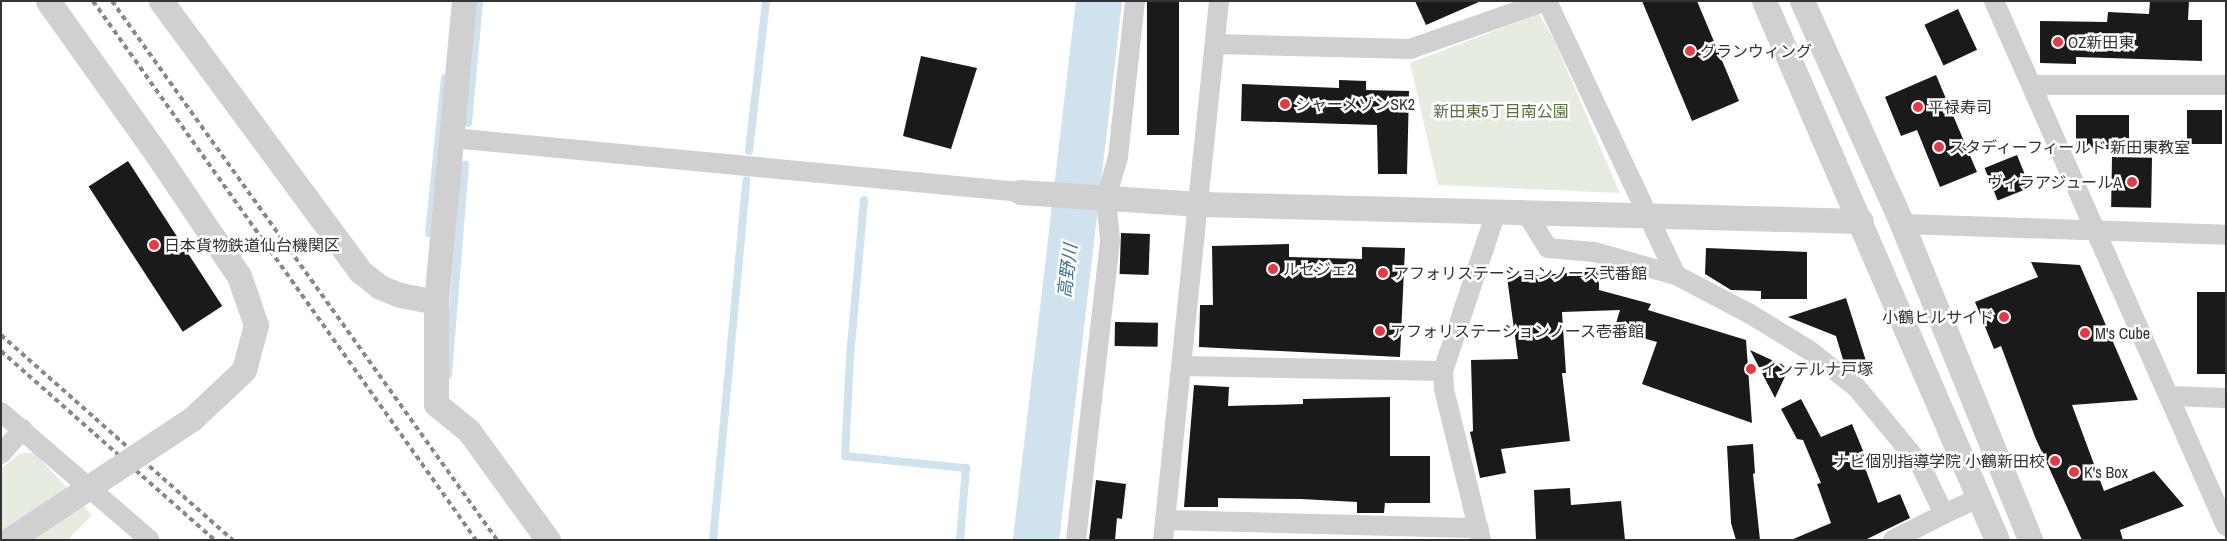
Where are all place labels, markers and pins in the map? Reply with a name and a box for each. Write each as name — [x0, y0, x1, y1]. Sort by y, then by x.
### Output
place label: OZ新田東 — [2068, 32, 2134, 52]
marker: OZ新田東 — [2052, 36, 2064, 48]
place label: グランウィング — [1700, 41, 1812, 61]
marker: グランウィング — [1684, 45, 1696, 57]
place label: シャーメゾンSK2 — [1295, 94, 1416, 114]
place label: 平禄寿司 — [1928, 97, 1992, 117]
marker: シャーメゾンSK2 — [1279, 98, 1291, 110]
marker: 平禄寿司 — [1912, 101, 1924, 113]
place label: スタディーフィールド 新田東教室 — [1949, 137, 2193, 157]
marker: スタディーフィールド 新田東教室 — [1933, 141, 1945, 153]
place label: ヴィラアジュールA — [1985, 172, 2122, 192]
marker: ヴィラアジュールA — [2126, 176, 2138, 188]
place label: 日本貨物鉄道仙台機関区 — [164, 235, 340, 255]
marker: 日本貨物鉄道仙台機関区 — [148, 239, 160, 251]
place label: ルセジェ2 — [1283, 259, 1354, 279]
marker: ルセジェ2 — [1267, 263, 1279, 275]
place label: アフォリステーションノース弐番館 — [1393, 263, 1649, 283]
marker: アフォリステーションノース弐番館 — [1377, 267, 1389, 279]
place label: 小鶴ヒルサイド — [1882, 307, 1994, 327]
marker: 小鶴ヒルサイド — [1998, 311, 2010, 323]
place label: アフォリステーションノース壱番館 — [1390, 321, 1646, 341]
place label: M's Cube — [2095, 323, 2150, 343]
marker: アフォリステーションノース壱番館 — [1374, 325, 1386, 337]
marker: M's Cube — [2079, 327, 2091, 339]
place label: インテルナ戸塚 — [1761, 359, 1873, 379]
marker: インテルナ戸塚 — [1745, 363, 1757, 375]
place label: ナビ個別指導学院 小鶴新田校 — [1833, 451, 2045, 471]
marker: ナビ個別指導学院 小鶴新田校 — [2049, 455, 2061, 467]
place label: K's Box — [2084, 462, 2128, 482]
marker: K's Box — [2068, 466, 2080, 478]

